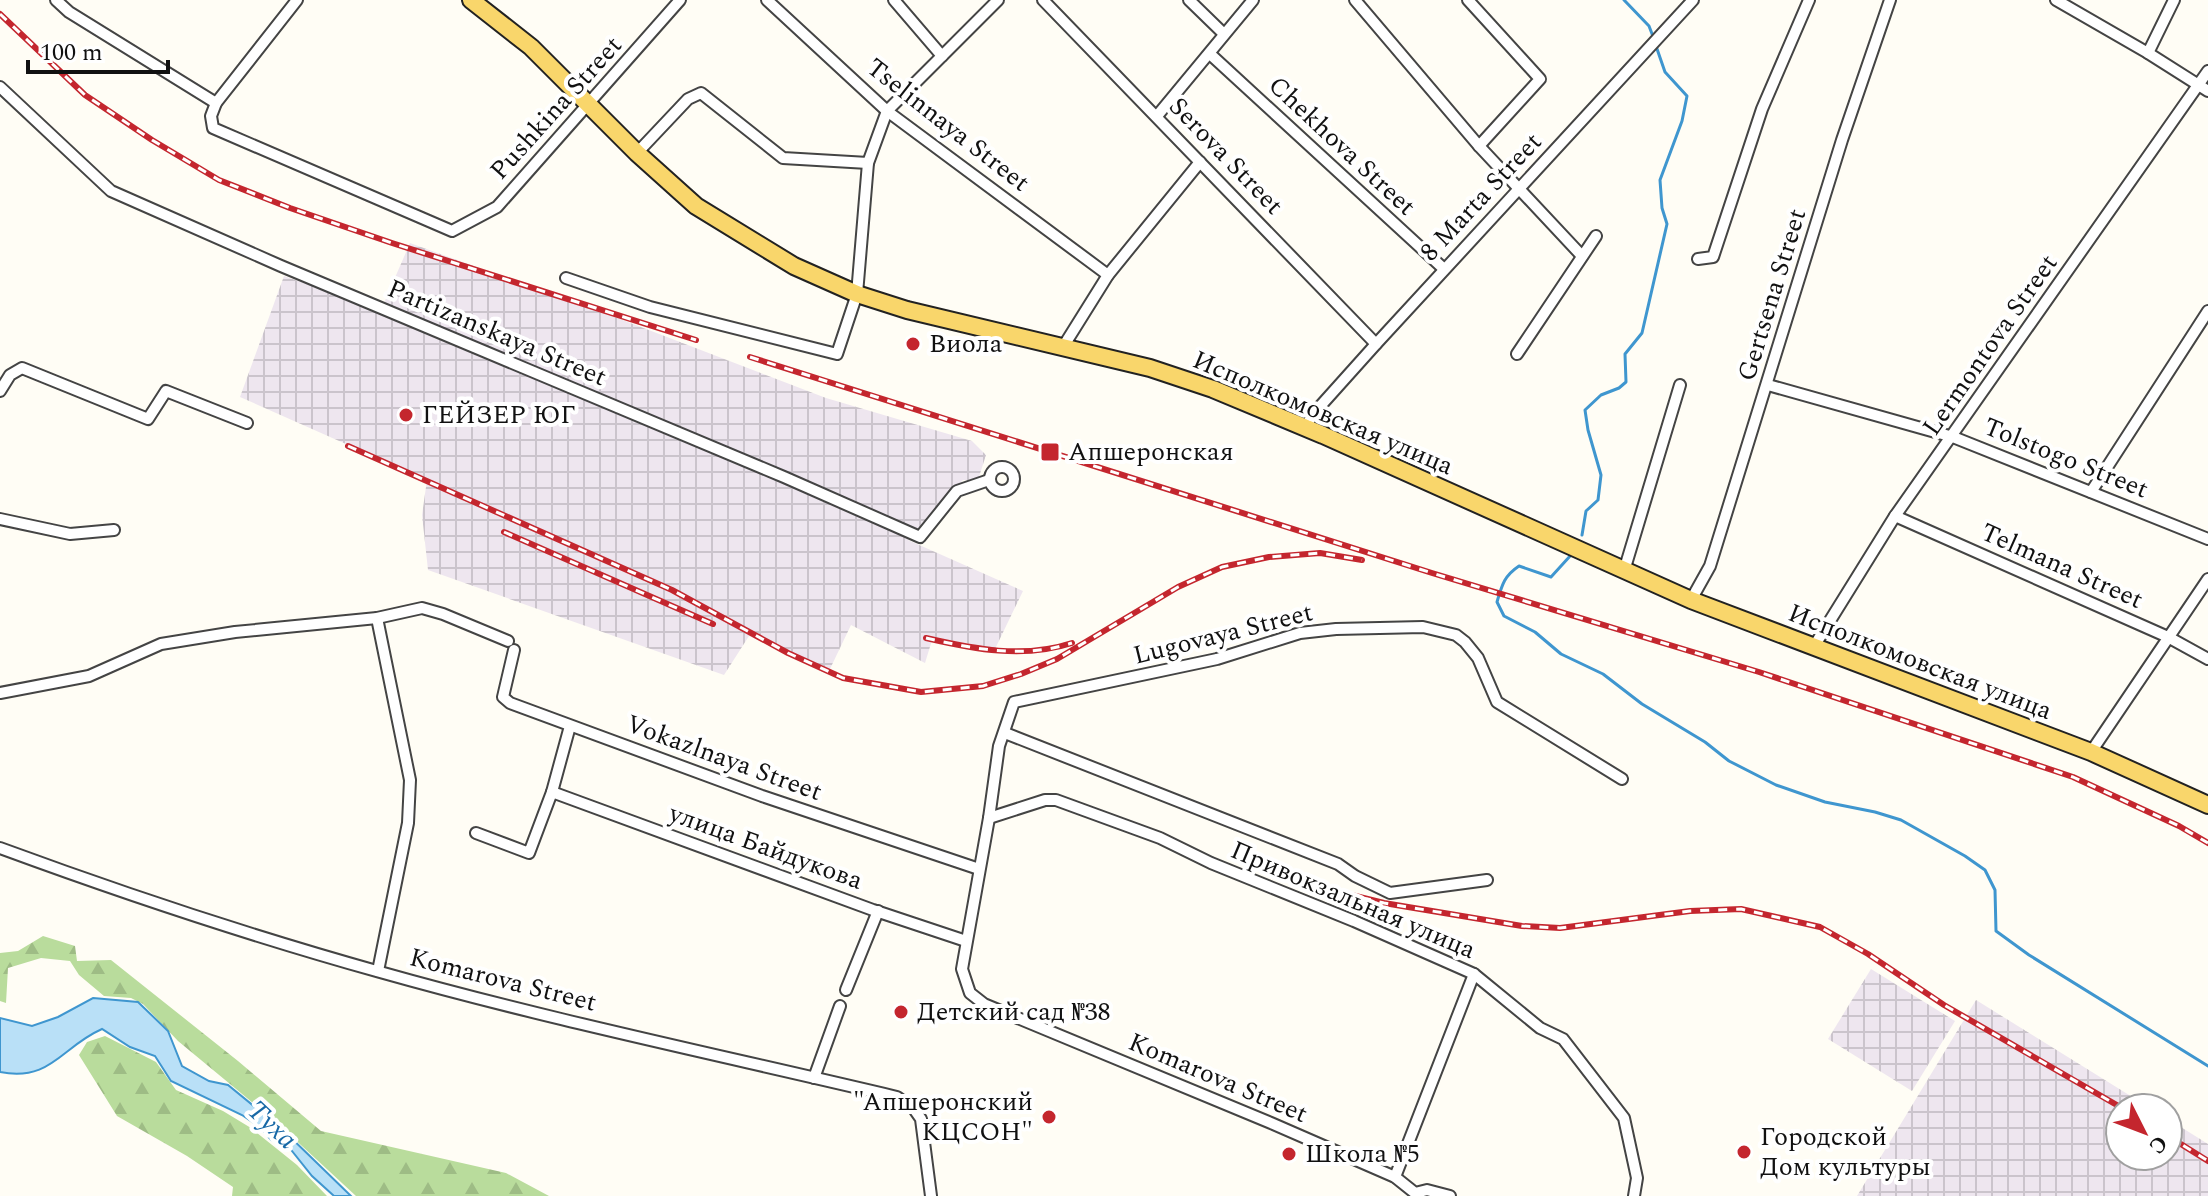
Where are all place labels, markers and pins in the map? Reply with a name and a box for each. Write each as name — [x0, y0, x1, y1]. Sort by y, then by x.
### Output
place label: Виола — [929, 324, 1003, 364]
marker: Виола — [904, 335, 922, 353]
place label: ГЕЙЗЕР ЮГ — [422, 395, 576, 435]
marker: ГЕЙЗЕР ЮГ — [397, 406, 415, 424]
place label: Апшеронская — [1068, 432, 1234, 472]
marker: Апшеронская — [1039, 441, 1061, 463]
place label: Детский сад №38 — [917, 992, 1111, 1032]
marker: Детский сад №38 — [892, 1003, 910, 1021]
place label: "Апшеронский КЦСОН" — [853, 1082, 1033, 1152]
marker: "Апшеронский КЦСОН" — [1040, 1108, 1058, 1126]
place label: Городской Дом культуры — [1760, 1117, 1931, 1187]
place label: Школа №5 — [1305, 1134, 1420, 1174]
marker: Городской Дом культуры — [1735, 1143, 1753, 1161]
marker: Школа №5 — [1280, 1145, 1298, 1163]

